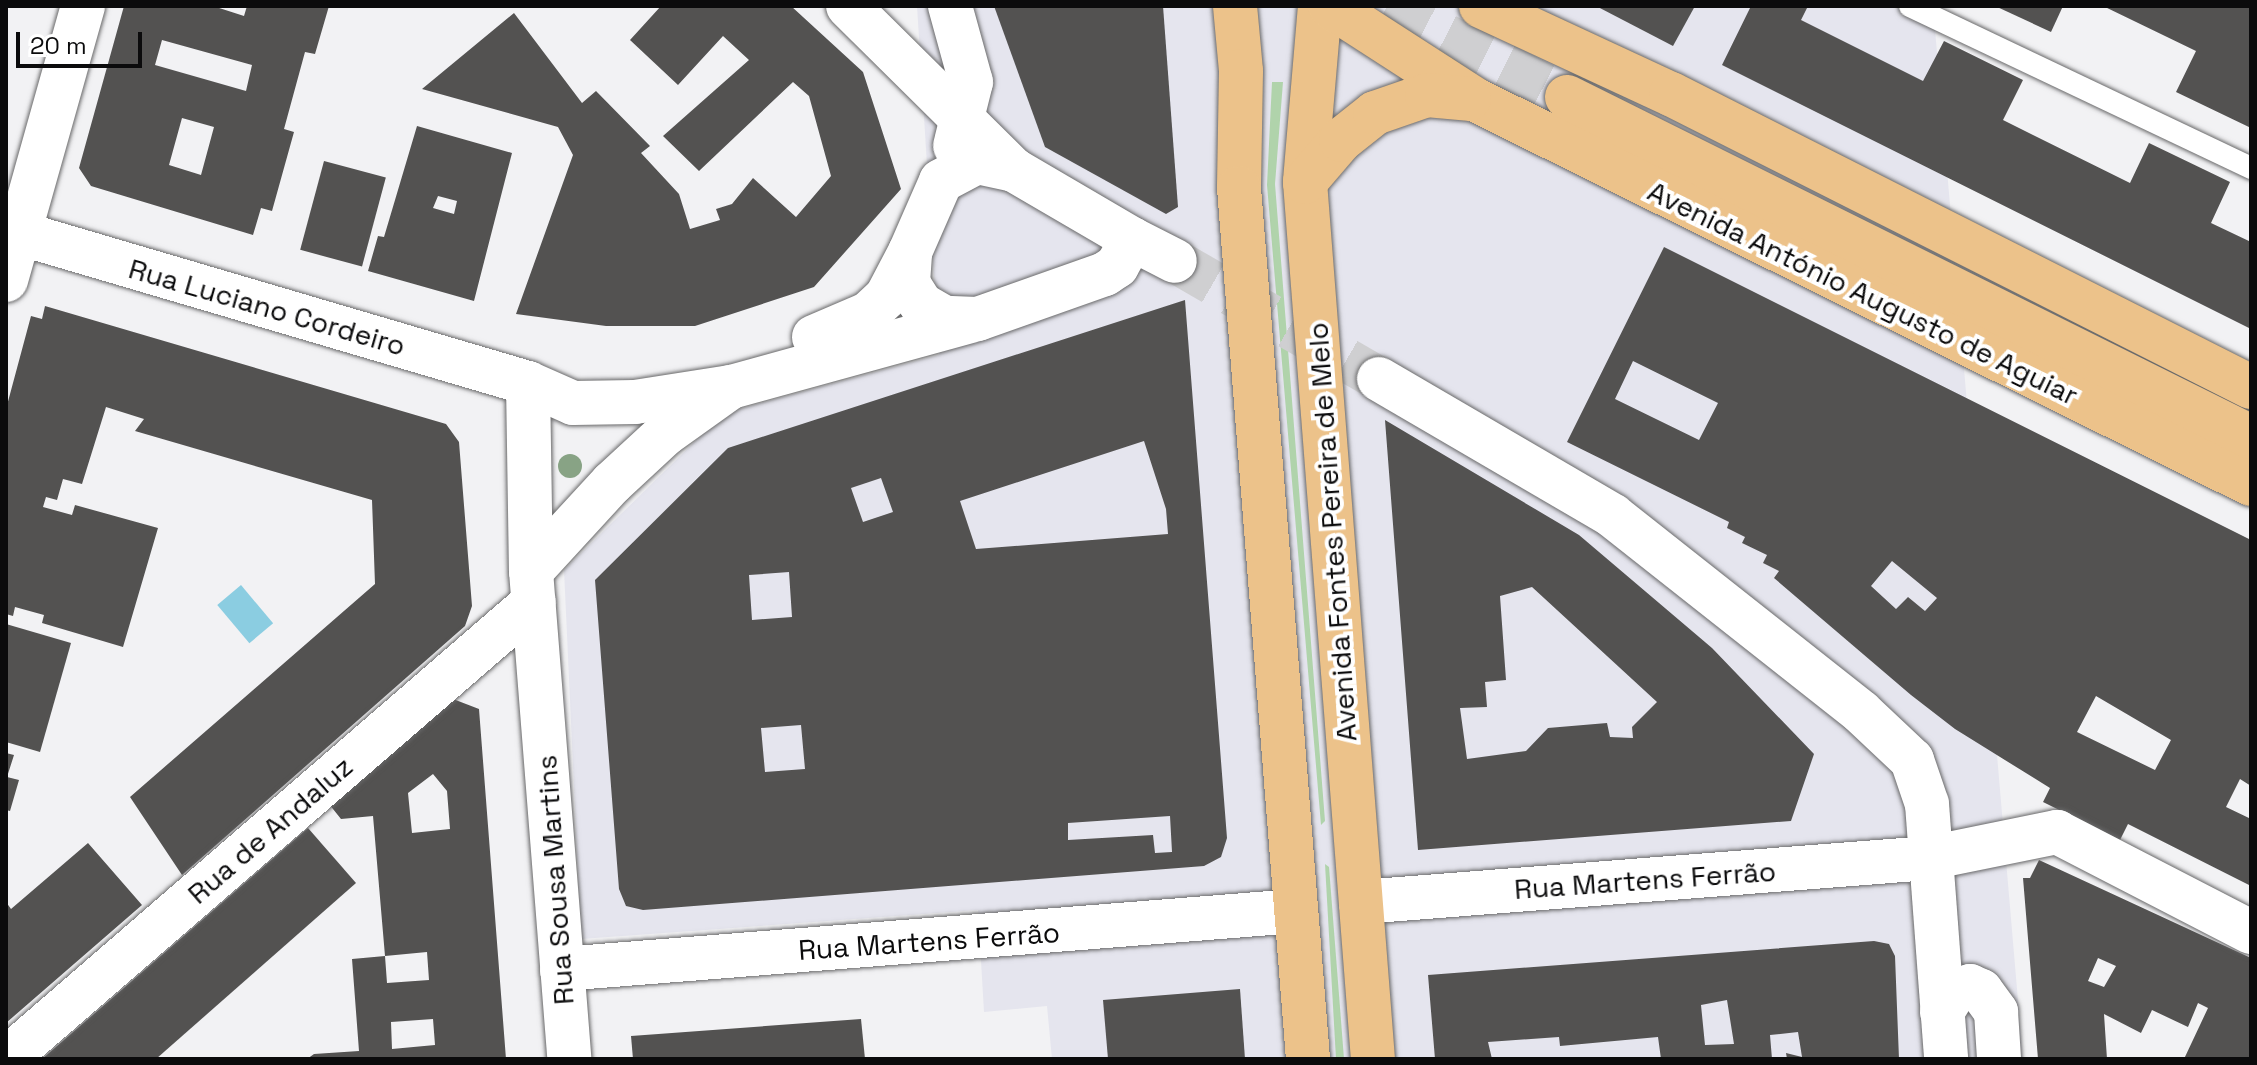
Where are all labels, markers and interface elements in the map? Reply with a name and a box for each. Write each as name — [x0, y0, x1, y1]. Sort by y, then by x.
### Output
scale bar — [20, 16, 146, 66]
text: 20 m — [30, 30, 87, 61]
street label: Avenida António Augusto de Aguiar — [1642, 174, 2084, 412]
street label: Rua Luciano Cordeiro — [125, 251, 409, 363]
street label: Avenida Fontes Pereira de Melo — [1301, 321, 1363, 743]
street label: Rua de Andaluz — [181, 749, 359, 911]
street label: Rua Sousa Martins — [530, 754, 580, 1006]
street label: Rua Martens Ferrão — [1513, 854, 1777, 906]
street label: Rua Martens Ferrão — [797, 915, 1061, 967]

